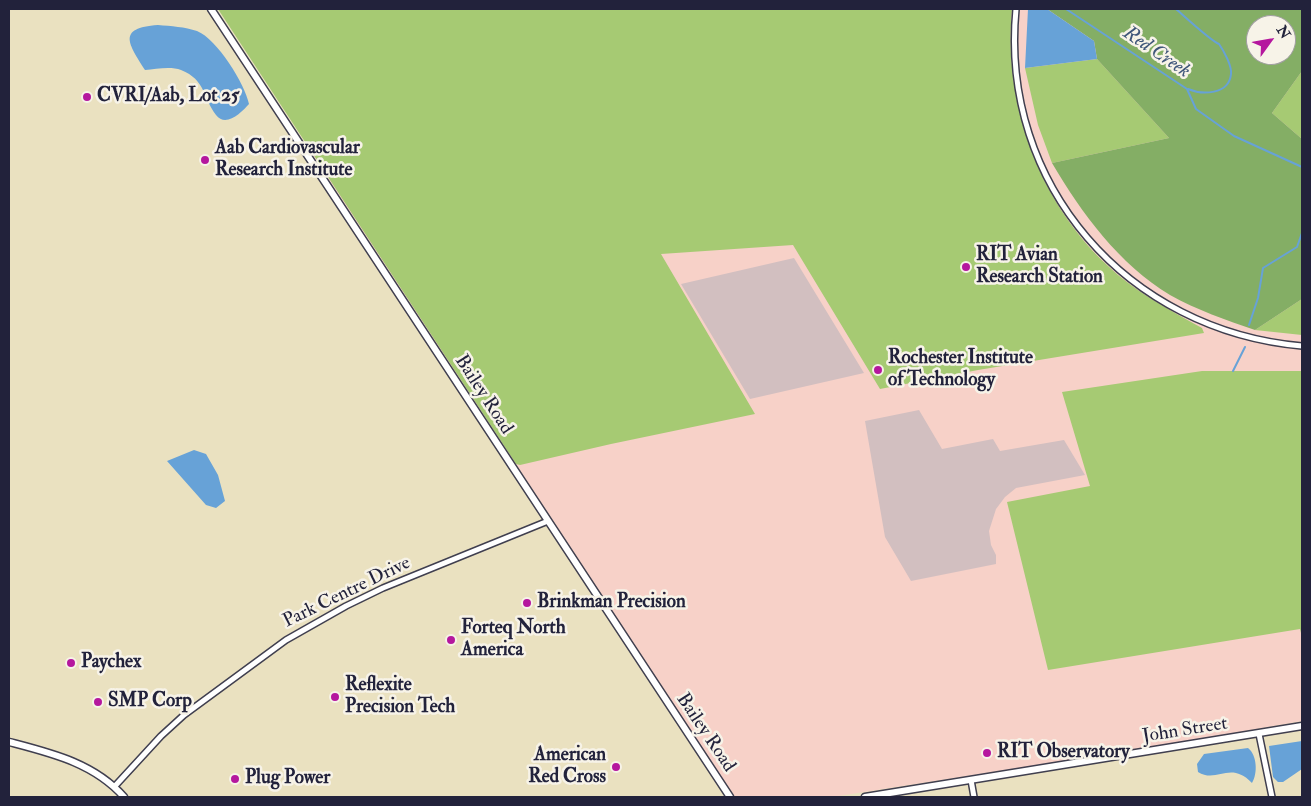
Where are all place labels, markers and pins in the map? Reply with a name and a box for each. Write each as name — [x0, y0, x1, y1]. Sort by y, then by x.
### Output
place label: CVRI/Aab, Lot 25 — [97, 86, 239, 108]
marker: CVRI/Aab, Lot 25 — [81, 91, 93, 103]
place label: Aab Cardiovascular Research Institute — [215, 138, 360, 182]
marker: Aab Cardiovascular Research Institute — [199, 154, 211, 166]
place label: RIT Avian Research Station — [976, 245, 1103, 289]
marker: RIT Avian Research Station — [960, 261, 972, 273]
place label: Rochester Institute of Technology — [888, 348, 1033, 392]
marker: Rochester Institute of Technology — [872, 364, 884, 376]
place label: Brinkman Precision — [537, 592, 686, 614]
marker: Brinkman Precision — [521, 597, 533, 609]
place label: Forteq North America — [461, 618, 566, 662]
marker: Forteq North America — [445, 634, 457, 646]
place label: Paychex — [81, 652, 141, 674]
marker: Paychex — [65, 657, 77, 669]
place label: Reflexite Precision Tech — [345, 675, 455, 719]
place label: SMP Corp — [108, 691, 192, 713]
marker: Reflexite Precision Tech — [329, 691, 341, 703]
marker: SMP Corp — [92, 696, 104, 708]
place label: RIT Observatory — [997, 742, 1129, 764]
place label: American Red Cross — [528, 745, 606, 789]
marker: RIT Observatory — [981, 747, 993, 759]
marker: American Red Cross — [610, 761, 622, 773]
place label: Plug Power — [245, 768, 330, 790]
marker: Plug Power — [229, 773, 241, 785]

